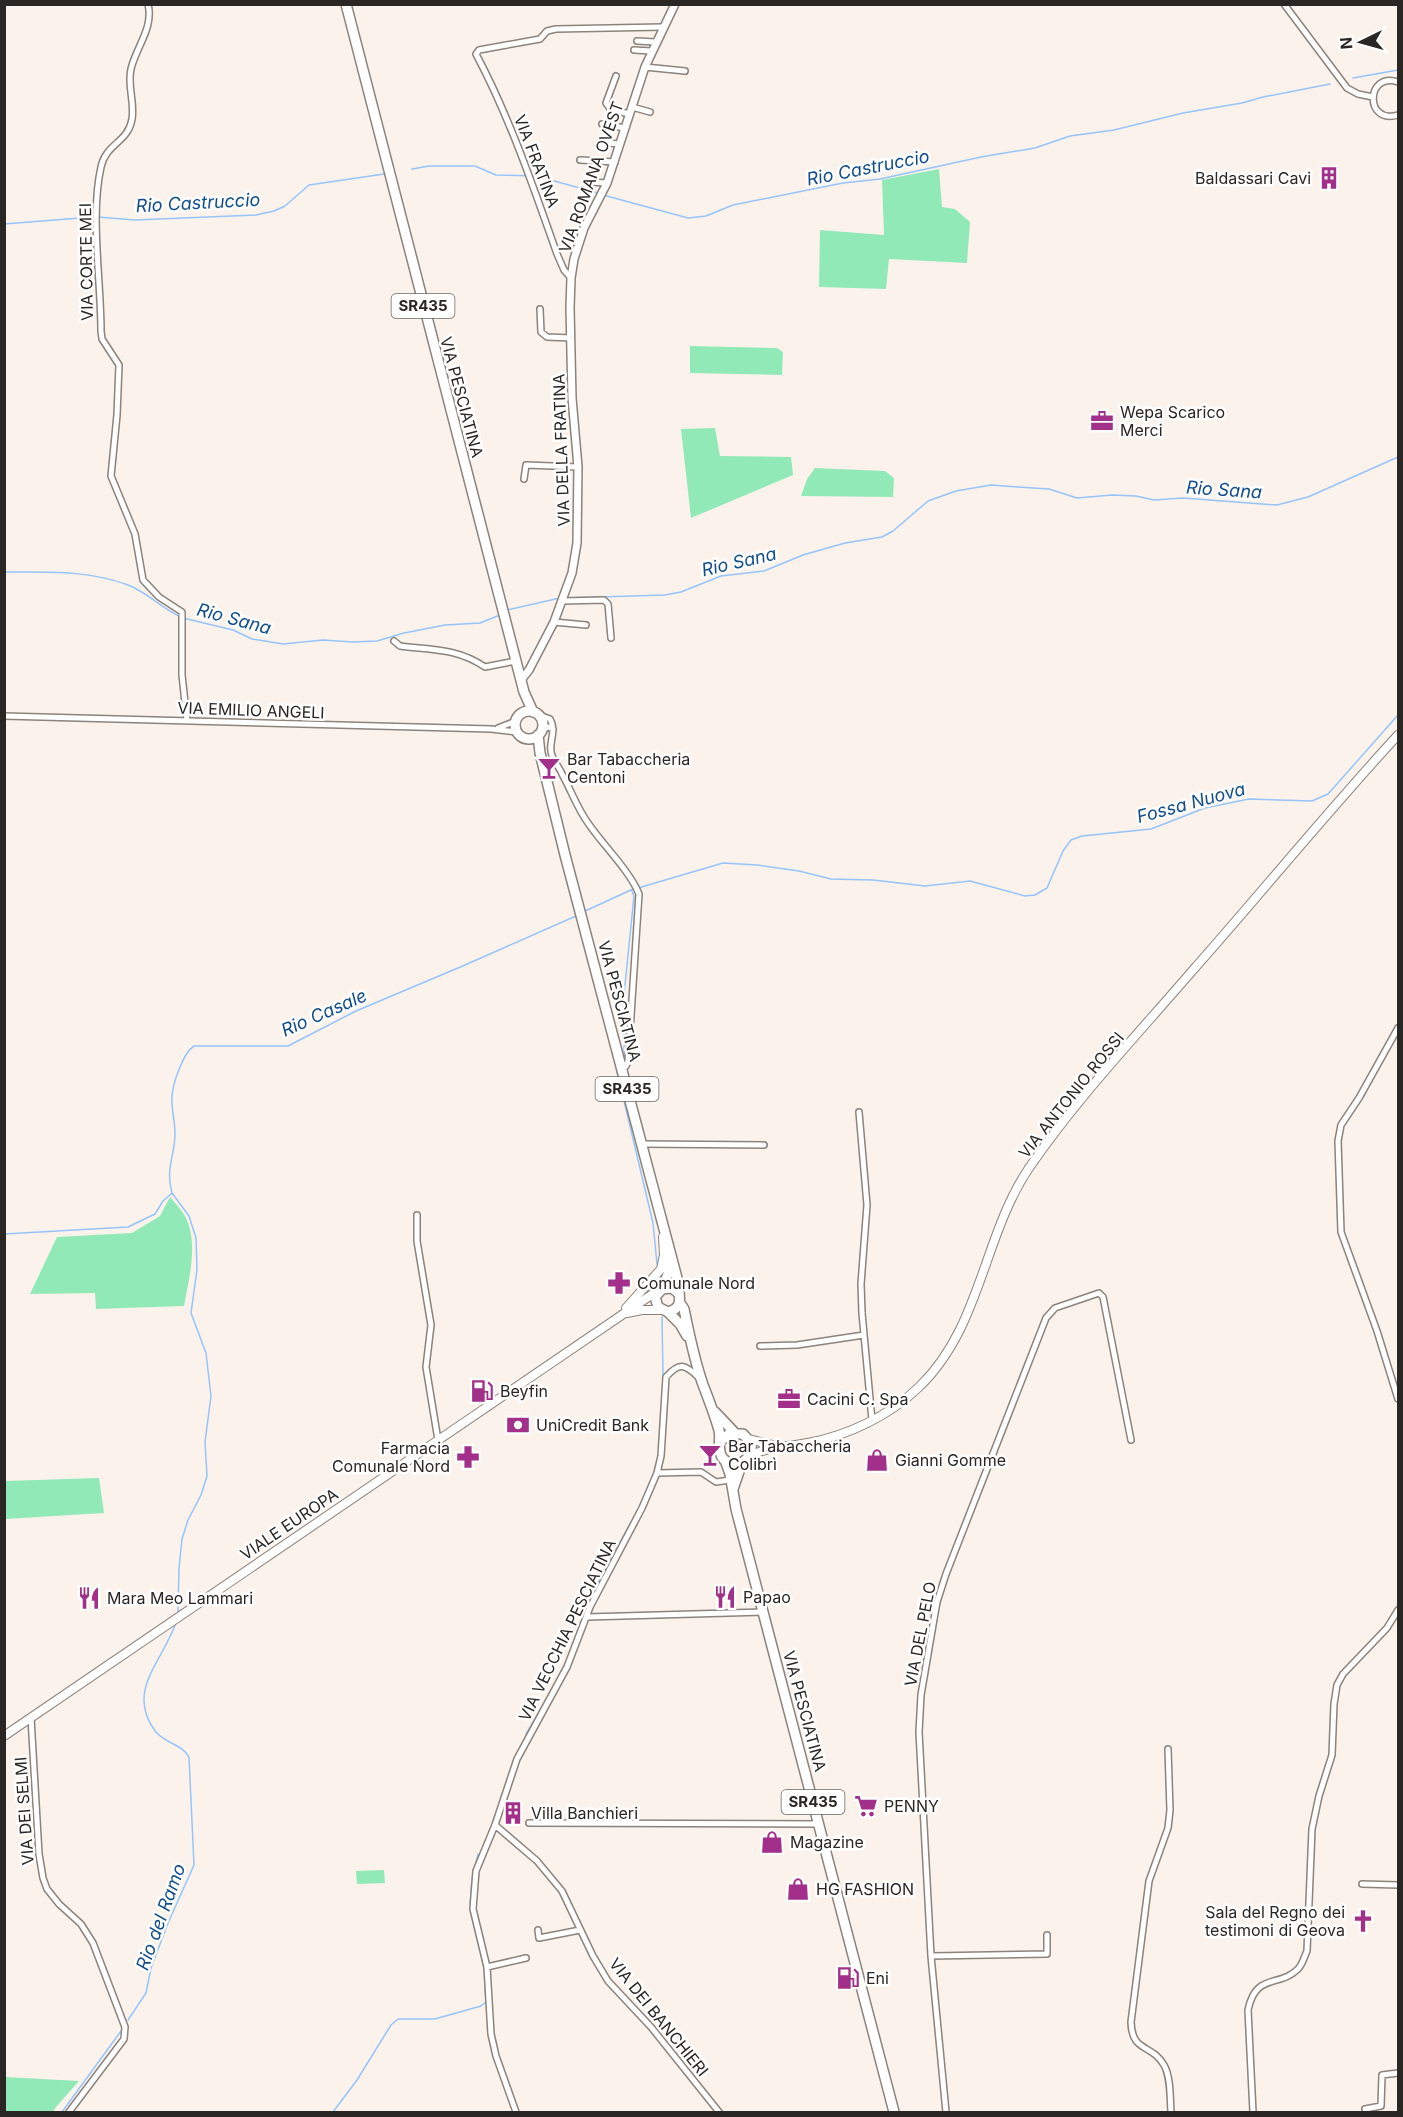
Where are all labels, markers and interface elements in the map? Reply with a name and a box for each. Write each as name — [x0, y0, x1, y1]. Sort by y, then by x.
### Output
north arrow — [1331, 12, 1391, 72]
text: N — [1336, 36, 1357, 50]
street label: VIA ROMANA OVEST — [554, 99, 628, 255]
street label: VIA FRATINA — [510, 112, 564, 210]
water label: Rio Castruccio — [805, 145, 931, 190]
building icon: Baldassari Cavi — [1316, 165, 1342, 191]
place label: Baldassari Cavi — [1195, 168, 1311, 188]
water label: Rio Castruccio — [135, 189, 261, 216]
street label: VIA CORTE MEI — [75, 203, 97, 321]
road number: SR435 — [392, 294, 454, 318]
street label: VIA PESCIATINA — [436, 334, 488, 460]
street label: VIA DELLA FRATINA — [548, 373, 574, 527]
place label: Wepa Scarico Merci — [1120, 402, 1225, 440]
office icon: Wepa Scarico Merci — [1089, 408, 1115, 434]
water label: Rio Sana — [1185, 476, 1263, 503]
water label: Rio Sana — [699, 543, 778, 580]
water label: Rio Sana — [195, 599, 274, 639]
street label: VIA EMILIO ANGELI — [177, 697, 325, 723]
place label: Bar Tabaccheria Centoni — [567, 749, 690, 787]
bar icon: Bar Tabaccheria Centoni — [536, 755, 562, 781]
water label: Fossa Nuova — [1134, 778, 1247, 827]
street label: VIA PESCIATINA — [594, 938, 646, 1064]
water label: Rio Casale — [278, 984, 370, 1041]
street label: VIA ANTONIO ROSSI — [1014, 1028, 1128, 1162]
road number: SR435 — [596, 1077, 658, 1101]
pharmacy icon: Comunale Nord — [606, 1270, 632, 1296]
place label: Comunale Nord — [637, 1273, 755, 1293]
fuel station icon: Beyfin — [469, 1378, 495, 1404]
place label: Beyfin — [500, 1381, 548, 1401]
office icon: Cacini C. Spa — [776, 1386, 802, 1412]
place label: Cacini C. Spa — [807, 1389, 909, 1409]
bank icon: UniCredit Bank — [505, 1412, 531, 1438]
place label: UniCredit Bank — [536, 1415, 649, 1435]
place label: Bar Tabaccheria Colibrì — [728, 1436, 851, 1474]
place label: Farmacia Comunale Nord — [332, 1438, 450, 1476]
bar icon: Bar Tabaccheria Colibrì — [697, 1442, 723, 1468]
pharmacy icon: Farmacia Comunale Nord — [455, 1444, 481, 1470]
shop icon: Gianni Gomme — [864, 1447, 890, 1473]
place label: Gianni Gomme — [895, 1450, 1006, 1470]
street label: VIALE EUROPA — [236, 1484, 342, 1564]
street label: VIA VECCHIA PESCIATINA — [514, 1536, 620, 1724]
street label: VIA DEL PELO — [900, 1580, 940, 1688]
restaurant icon: Papao — [712, 1584, 738, 1610]
restaurant icon: Mara Meo Lammari — [76, 1585, 102, 1611]
place label: Papao — [743, 1587, 791, 1607]
place label: Mara Meo Lammari — [107, 1588, 253, 1608]
street label: VIA PESCIATINA — [779, 1648, 831, 1774]
street label: VIA DEI SELMI — [10, 1756, 38, 1866]
road number: SR435 — [782, 1790, 844, 1814]
supermarket icon: PENNY — [853, 1793, 879, 1819]
place label: PENNY — [884, 1796, 939, 1816]
building icon: Villa Banchieri — [500, 1800, 526, 1826]
place label: Villa Banchieri — [531, 1803, 638, 1823]
shop icon: Magazine — [759, 1829, 785, 1855]
place label: Magazine — [790, 1832, 864, 1852]
water label: Rio del Ramo — [132, 1861, 189, 1973]
shop icon: HG FASHION — [785, 1876, 811, 1902]
place label: HG FASHION — [816, 1879, 914, 1899]
place label: Sala del Regno dei testimoni di Geova — [1205, 1902, 1345, 1940]
church icon: Sala del Regno dei testimoni di Geova — [1350, 1908, 1376, 1934]
street label: VIA DEI BANCHIERI — [605, 1954, 713, 2080]
fuel station icon: Eni — [835, 1965, 861, 1991]
place label: Eni — [866, 1968, 889, 1988]

